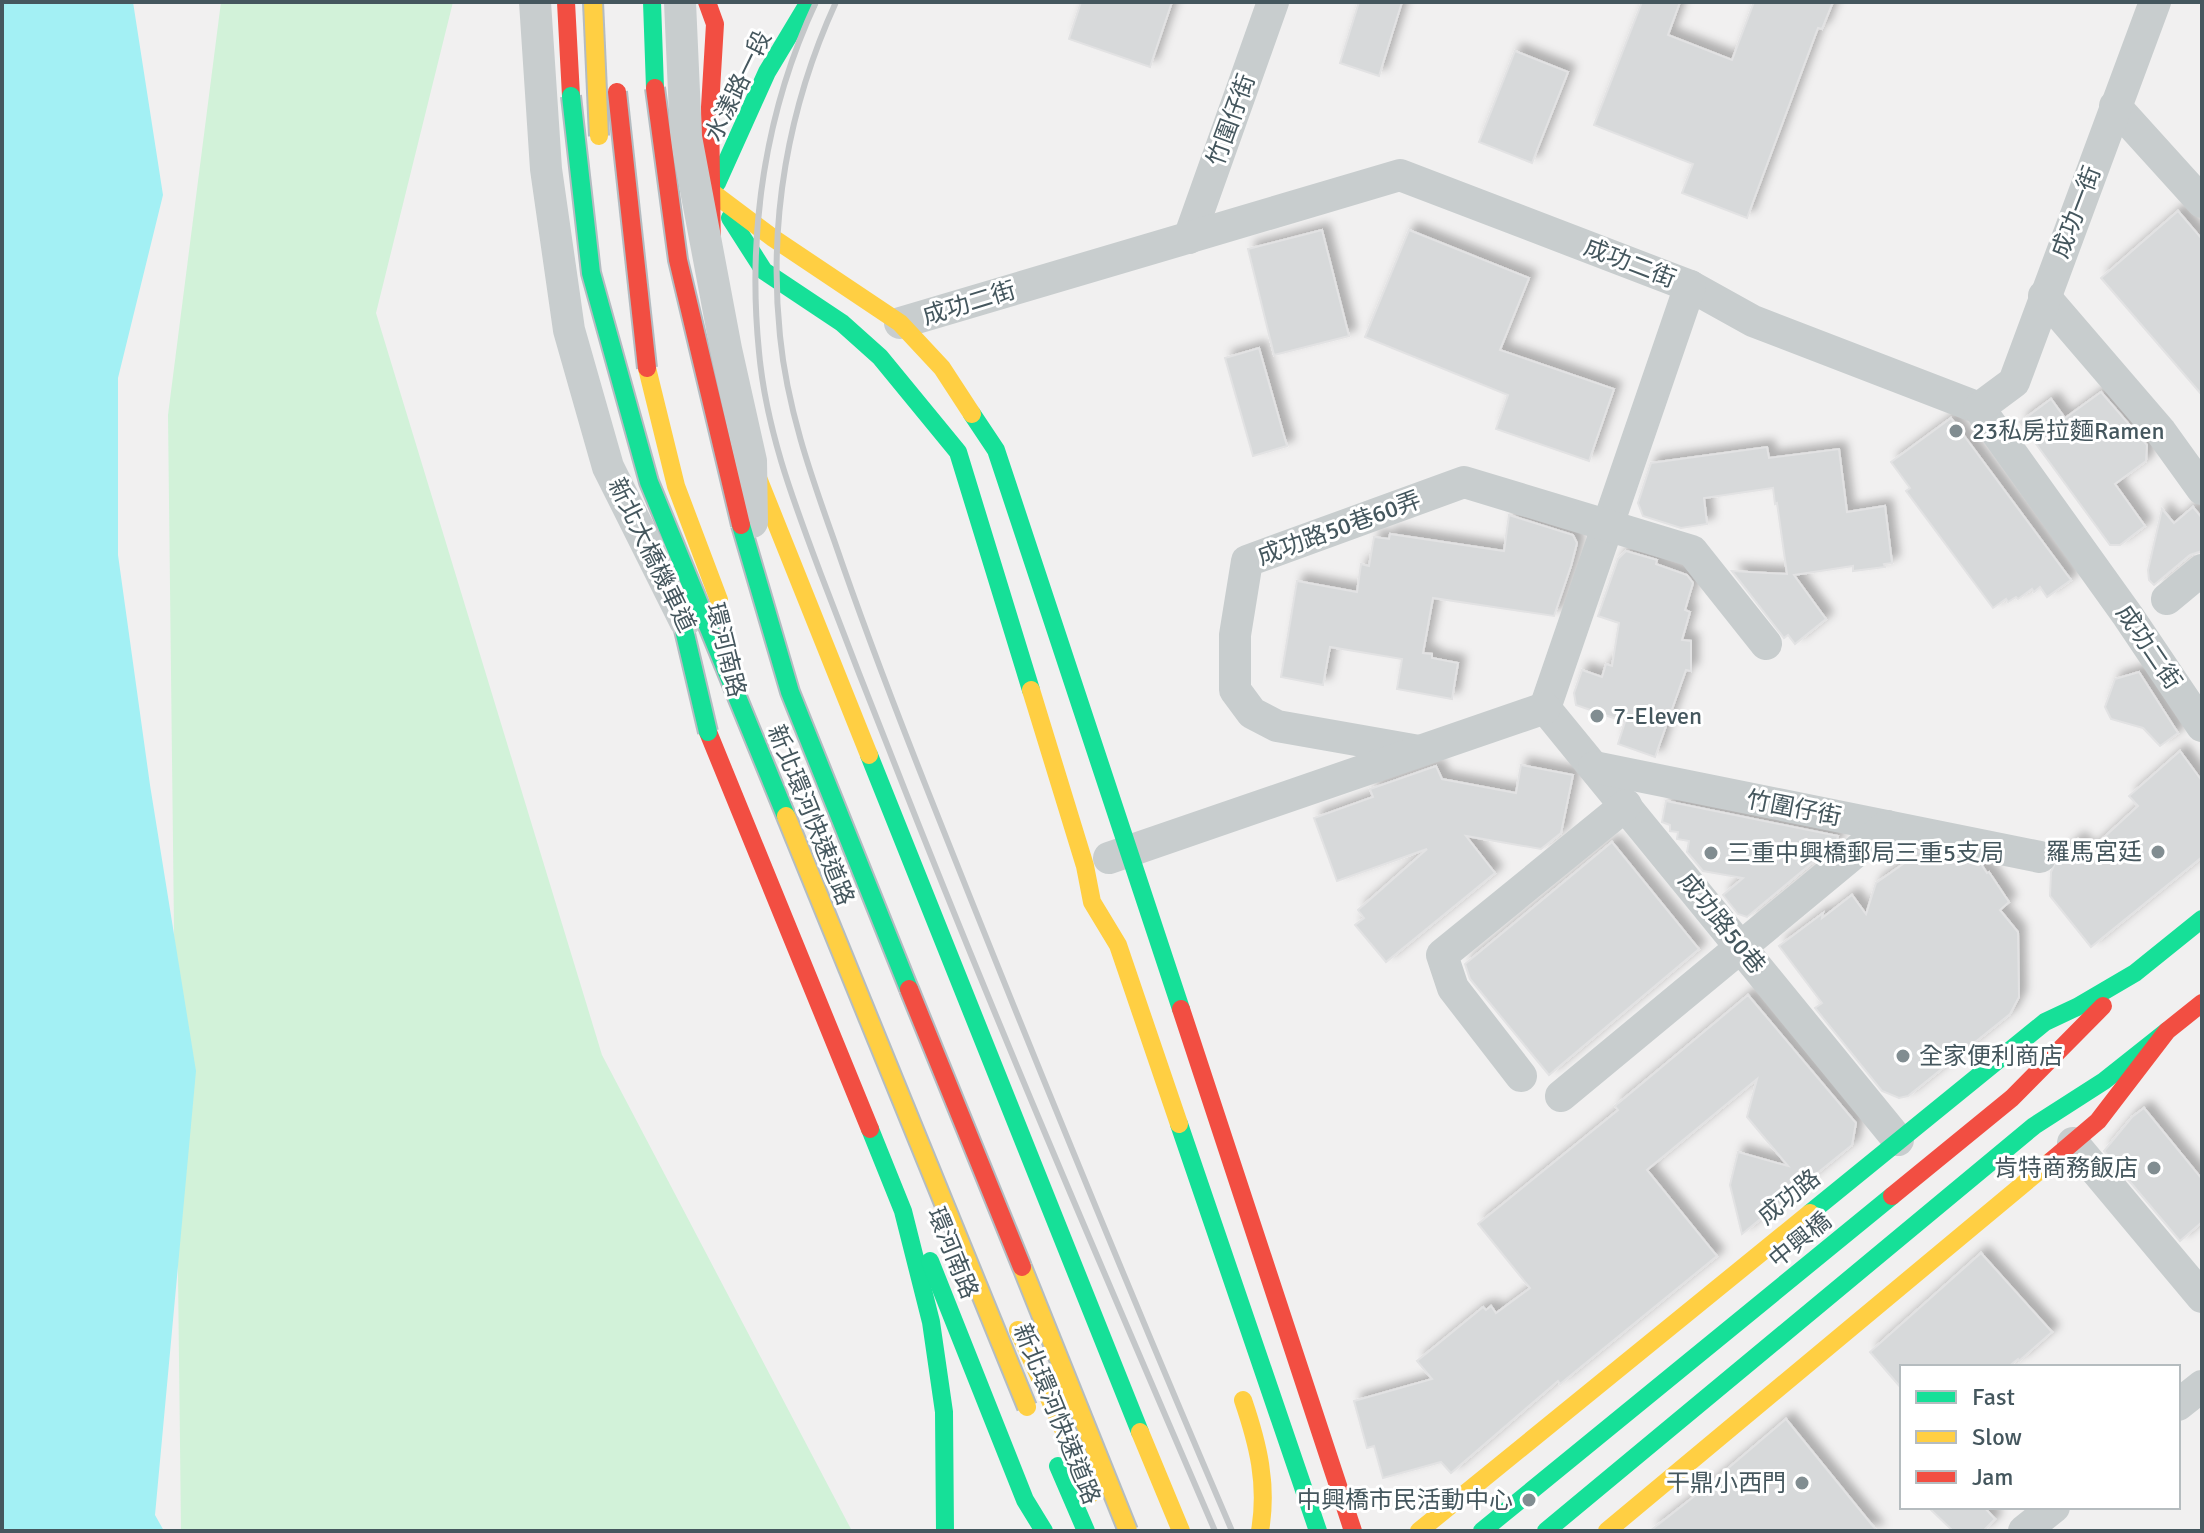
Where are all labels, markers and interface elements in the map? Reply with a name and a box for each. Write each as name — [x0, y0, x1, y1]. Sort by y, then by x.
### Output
street label: 水漾路一段 — [698, 25, 778, 147]
street label: 竹圍仔街 — [1200, 70, 1262, 170]
street label: 成功一街 — [2045, 162, 2107, 262]
street label: 成功二街 — [1580, 232, 1680, 294]
street label: 成功二街 — [919, 275, 1019, 331]
place label: 23私房拉麵Ramen — [1972, 416, 2165, 446]
marker: 23私房拉麵Ramen — [1947, 422, 1965, 440]
street label: 新北大橋機車道 — [602, 473, 702, 637]
street label: 成功路50巷60弄 — [1253, 485, 1425, 571]
street label: 成功二街 — [2110, 599, 2188, 695]
street label: 環河南路 — [700, 600, 752, 700]
place label: 7-Eleven — [1613, 701, 1702, 731]
marker: 7-Eleven — [1588, 707, 1606, 725]
street label: 新北環河快速道路 — [761, 720, 861, 910]
street label: 竹圍仔街 — [1744, 784, 1844, 832]
place label: 羅馬宮廷 — [2046, 837, 2142, 867]
place label: 三重中興橋郵局三重5支局 — [1727, 838, 2004, 868]
marker: 羅馬宮廷 — [2149, 843, 2167, 861]
marker: 三重中興橋郵局三重5支局 — [1702, 844, 1720, 862]
street label: 成功路50巷 — [1672, 866, 1772, 980]
place label: 全家便利商店 — [1919, 1041, 2063, 1071]
marker: 全家便利商店 — [1894, 1047, 1912, 1065]
place label: 肯特商務飯店 — [1994, 1153, 2138, 1183]
marker: 肯特商務飯店 — [2145, 1159, 2163, 1177]
street label: 成功路 — [1752, 1163, 1826, 1231]
street label: 環河南路 — [921, 1203, 985, 1303]
street label: 中興橋 — [1763, 1206, 1837, 1274]
street label: 新北環河快速道路 — [1007, 1319, 1107, 1509]
legend — [1900, 1365, 2180, 1509]
text: Fast — [1972, 1382, 2015, 1412]
text: Slow — [1972, 1422, 2022, 1452]
text: Jam — [1972, 1462, 2013, 1492]
place label: 干鼎小西門 — [1666, 1468, 1786, 1498]
marker: 干鼎小西門 — [1793, 1474, 1811, 1492]
place label: 中興橋市民活動中心 — [1297, 1485, 1513, 1515]
marker: 中興橋市民活動中心 — [1520, 1491, 1538, 1509]

